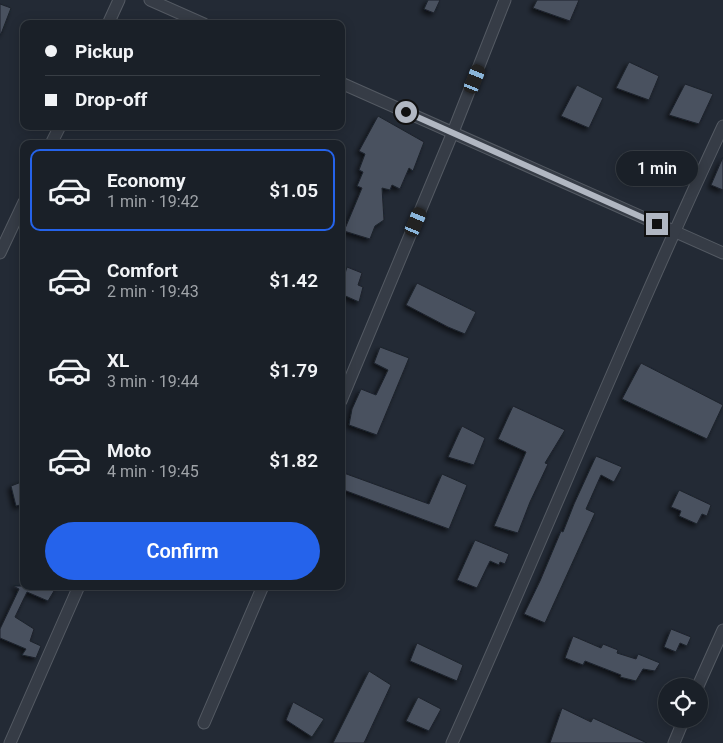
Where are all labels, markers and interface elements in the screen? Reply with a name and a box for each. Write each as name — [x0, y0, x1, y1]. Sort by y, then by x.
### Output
text: Pickup — [75, 40, 134, 63]
car — [462, 62, 487, 96]
text: Drop-off — [75, 88, 147, 111]
route start — [395, 101, 417, 123]
callout: 1 min — [616, 152, 698, 186]
text: 1 min — [637, 159, 677, 178]
icon: car — [47, 168, 92, 213]
text: Economy — [107, 169, 186, 192]
text: $1.05 — [269, 179, 318, 202]
text: 1 min · 19:42 — [107, 192, 199, 211]
car — [403, 205, 428, 239]
route end — [646, 213, 668, 235]
icon: car — [47, 258, 92, 303]
text: Comfort — [107, 259, 178, 282]
text: $1.42 — [269, 269, 318, 292]
text: 2 min · 19:43 — [107, 282, 199, 301]
icon: car — [47, 348, 92, 393]
text: XL — [107, 349, 129, 372]
text: $1.79 — [269, 359, 318, 382]
text: 3 min · 19:44 — [107, 372, 199, 391]
icon: car — [47, 438, 92, 483]
text: Moto — [107, 439, 151, 462]
text: $1.82 — [269, 449, 318, 472]
text: 4 min · 19:45 — [107, 462, 199, 481]
button: Confirm — [45, 522, 320, 580]
map controls — [658, 678, 708, 728]
button: locate — [658, 678, 708, 728]

